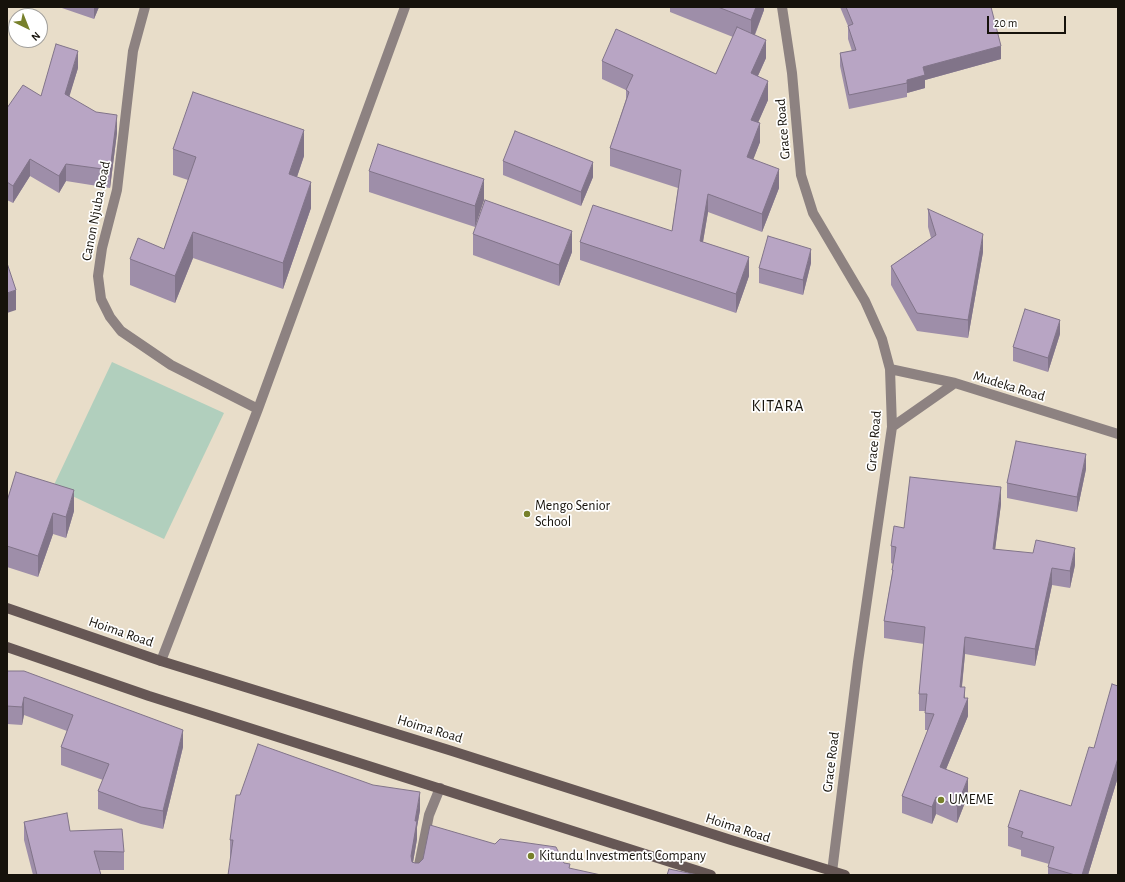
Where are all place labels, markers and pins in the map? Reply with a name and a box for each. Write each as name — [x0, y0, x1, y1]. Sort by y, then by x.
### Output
place label: Mengo Senior School — [535, 498, 610, 530]
marker: Mengo Senior School — [522, 509, 532, 519]
place label: UMEME — [949, 792, 993, 808]
marker: UMEME — [936, 795, 946, 805]
place label: Kitundu Investments Company — [539, 848, 706, 864]
marker: Kitundu Investments Company — [526, 851, 536, 861]

